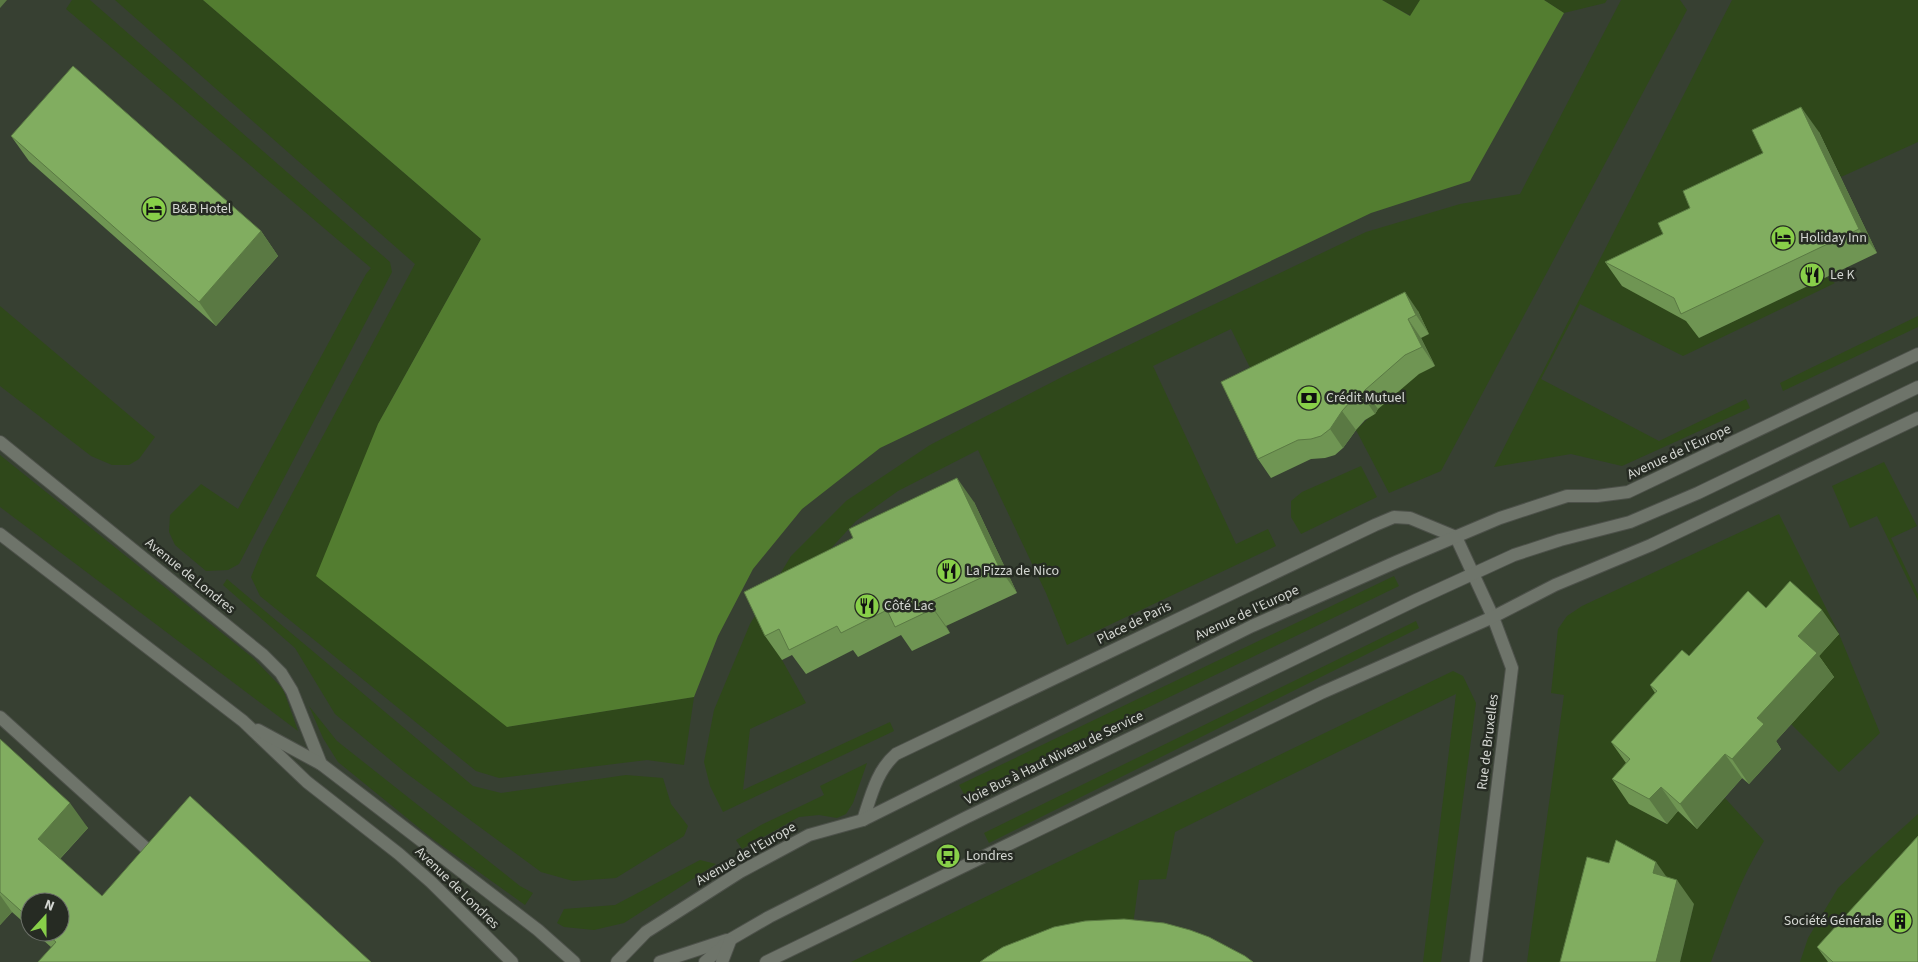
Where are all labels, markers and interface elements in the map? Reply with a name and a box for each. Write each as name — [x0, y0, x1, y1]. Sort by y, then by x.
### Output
hotel icon: B&B Hotel — [141, 196, 167, 222]
place label: B&B Hotel — [172, 199, 232, 219]
hotel icon: Holiday Inn — [1770, 225, 1796, 251]
place label: Holiday Inn — [1800, 228, 1867, 248]
restaurant icon: Le K — [1799, 262, 1825, 288]
place label: Le K — [1830, 265, 1855, 285]
bank icon: Crédit Mutuel — [1296, 385, 1322, 411]
place label: Crédit Mutuel — [1326, 388, 1405, 408]
street label: Avenue de l'Europe — [1624, 419, 1734, 485]
street label: Avenue de Londres — [141, 533, 239, 619]
restaurant icon: La Pizza de Nico — [936, 558, 962, 584]
place label: La Pizza de Nico — [966, 561, 1059, 581]
street label: Avenue de l'Europe — [1192, 580, 1302, 646]
restaurant icon: Côté Lac — [854, 593, 880, 619]
place label: Côté Lac — [884, 596, 934, 616]
street label: Place de Paris — [1093, 596, 1175, 650]
street label: Rue de Bruxelles — [1472, 693, 1504, 791]
street label: Voie Bus à Haut Niveau de Service — [961, 706, 1147, 810]
street label: Avenue de l'Europe — [692, 817, 800, 891]
street label: Avenue de Londres — [410, 842, 504, 934]
bus stop icon: Londres — [935, 843, 961, 869]
place label: Londres — [966, 846, 1013, 866]
north arrow — [20, 892, 70, 942]
text: N — [41, 895, 57, 917]
building icon: Société Générale — [1887, 908, 1913, 934]
place label: Société Générale — [1784, 911, 1882, 931]

